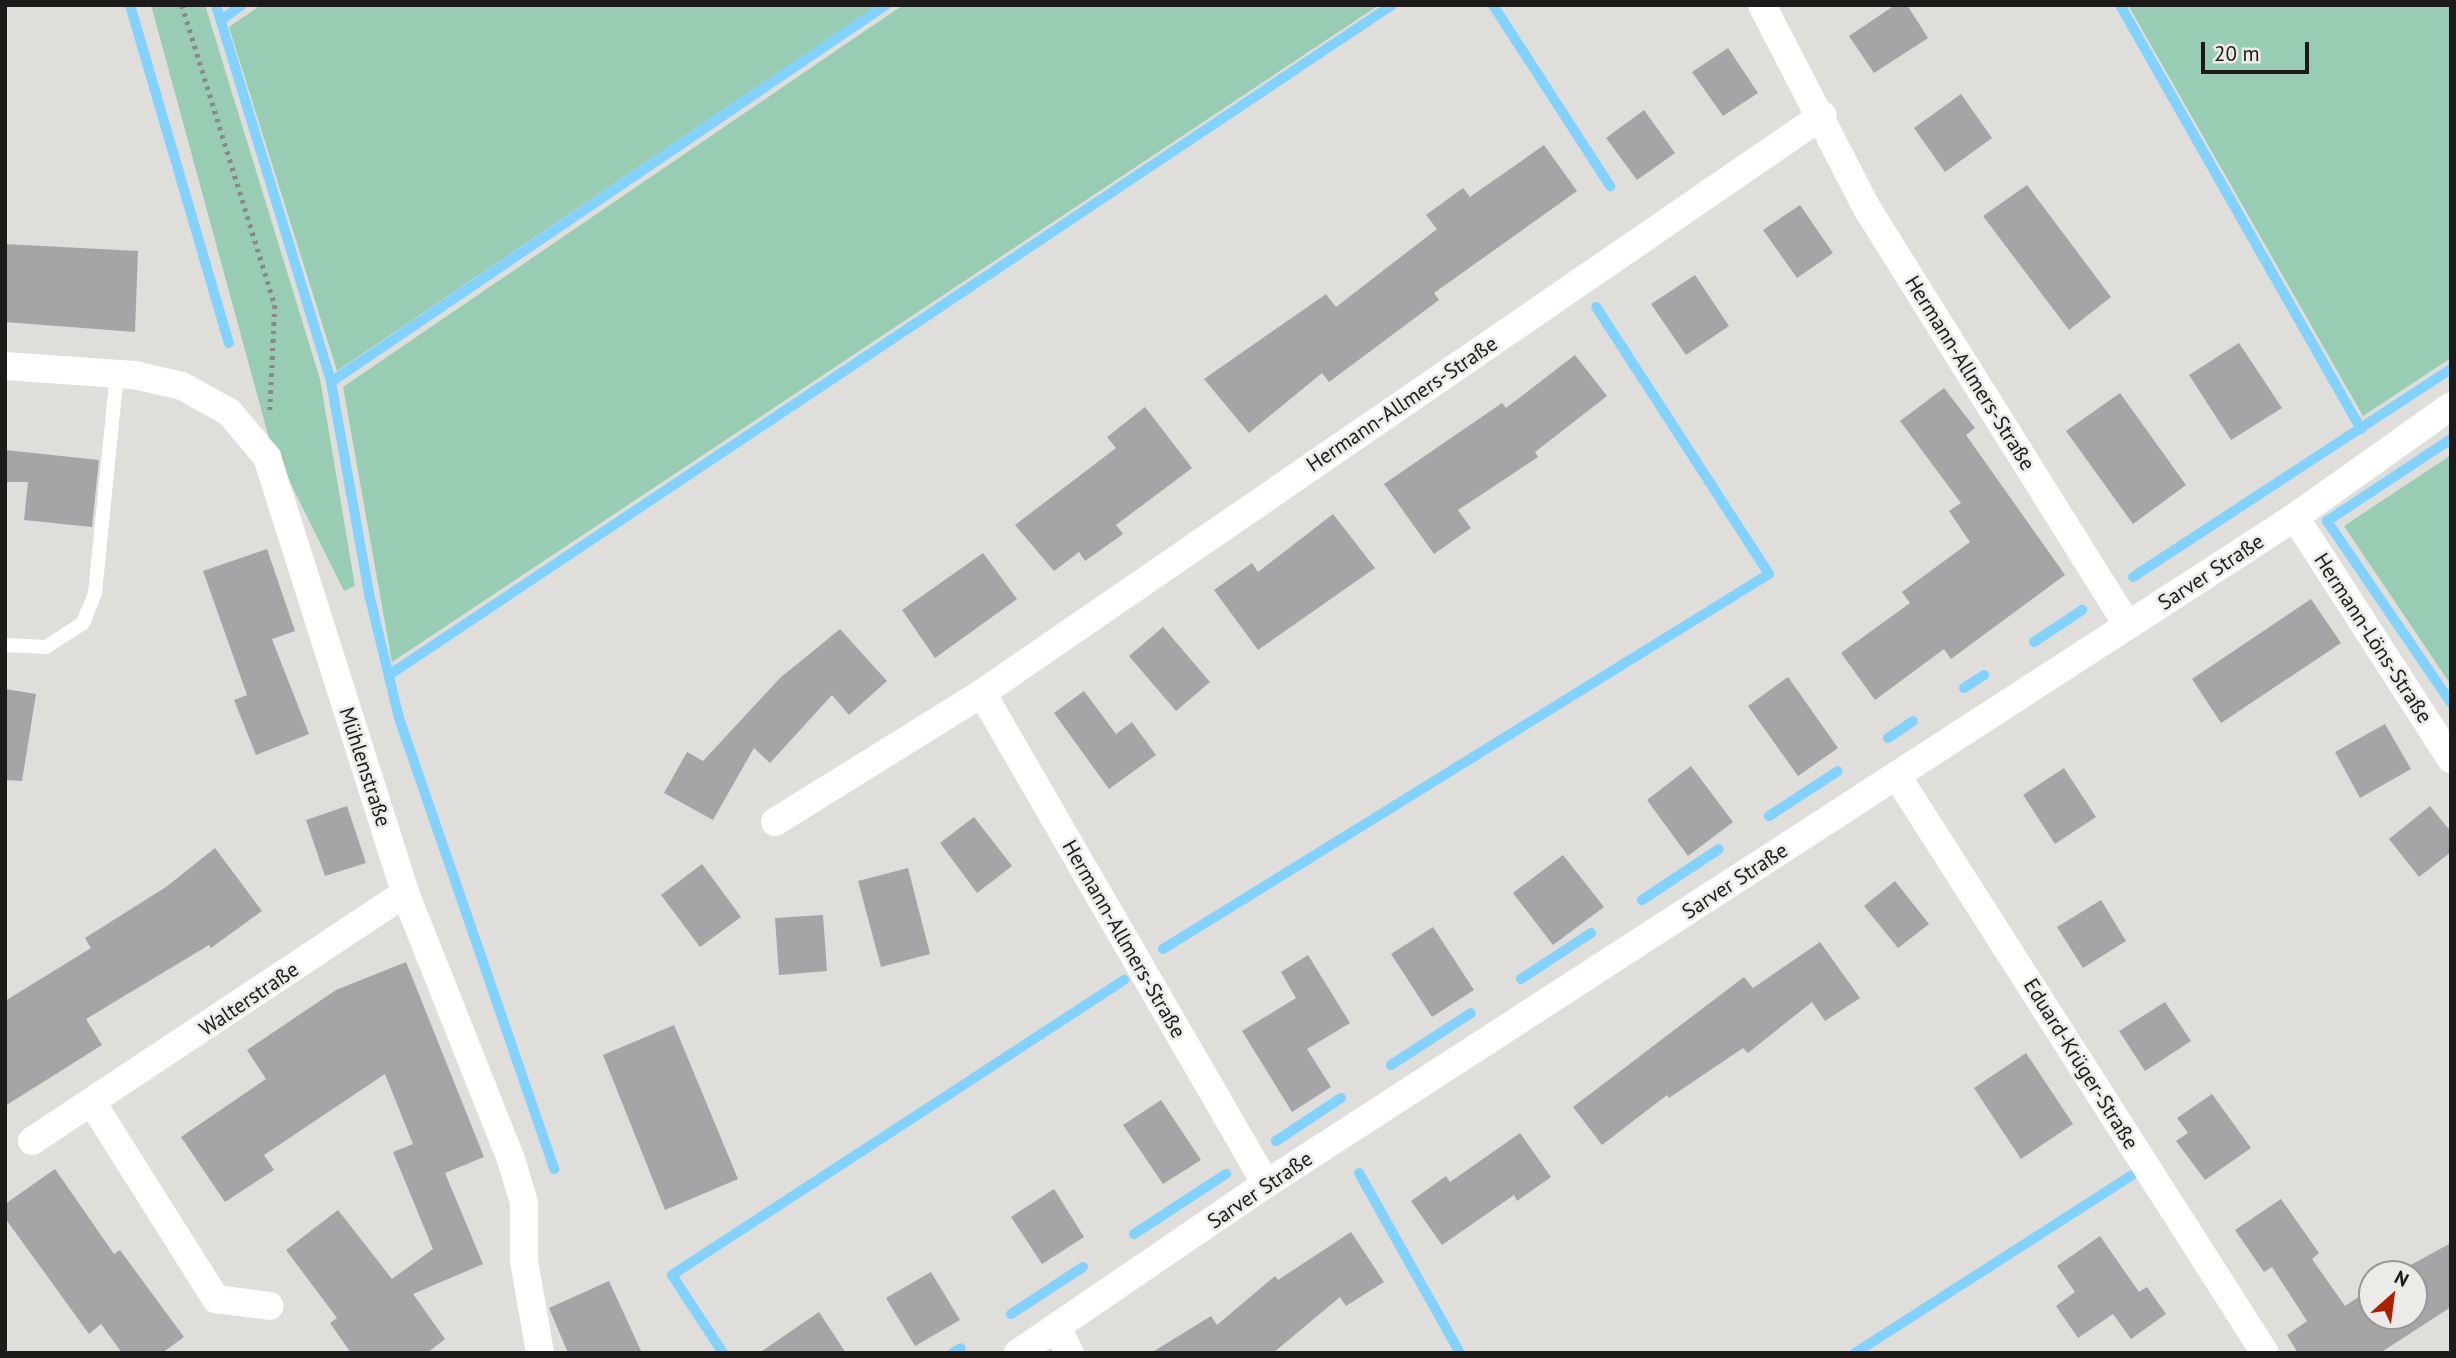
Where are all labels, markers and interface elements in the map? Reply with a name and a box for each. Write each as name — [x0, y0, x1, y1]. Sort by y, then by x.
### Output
scale bar — [2204, 28, 2312, 72]
text: 20 m — [2214, 40, 2260, 67]
street label: Hermann-Allmers-Straße — [1900, 271, 2040, 475]
street label: Hermann-Allmers-Straße — [1302, 331, 1502, 477]
street label: Sarver Straße — [2153, 528, 2269, 616]
street label: Hermann-Löns-Straße — [2309, 548, 2437, 728]
street label: Mühlenstraße — [334, 704, 396, 830]
street label: Hermann-Allmers-Straße — [1057, 835, 1191, 1043]
street label: Sarver Straße — [1677, 837, 1793, 925]
street label: Walterstraße — [195, 957, 303, 1041]
street label: Eduard-Krüger-Straße — [2018, 974, 2144, 1154]
street label: Sarver Straße — [1203, 1146, 1317, 1234]
north arrow — [2358, 1260, 2428, 1330]
text: N — [2391, 1265, 2413, 1292]

